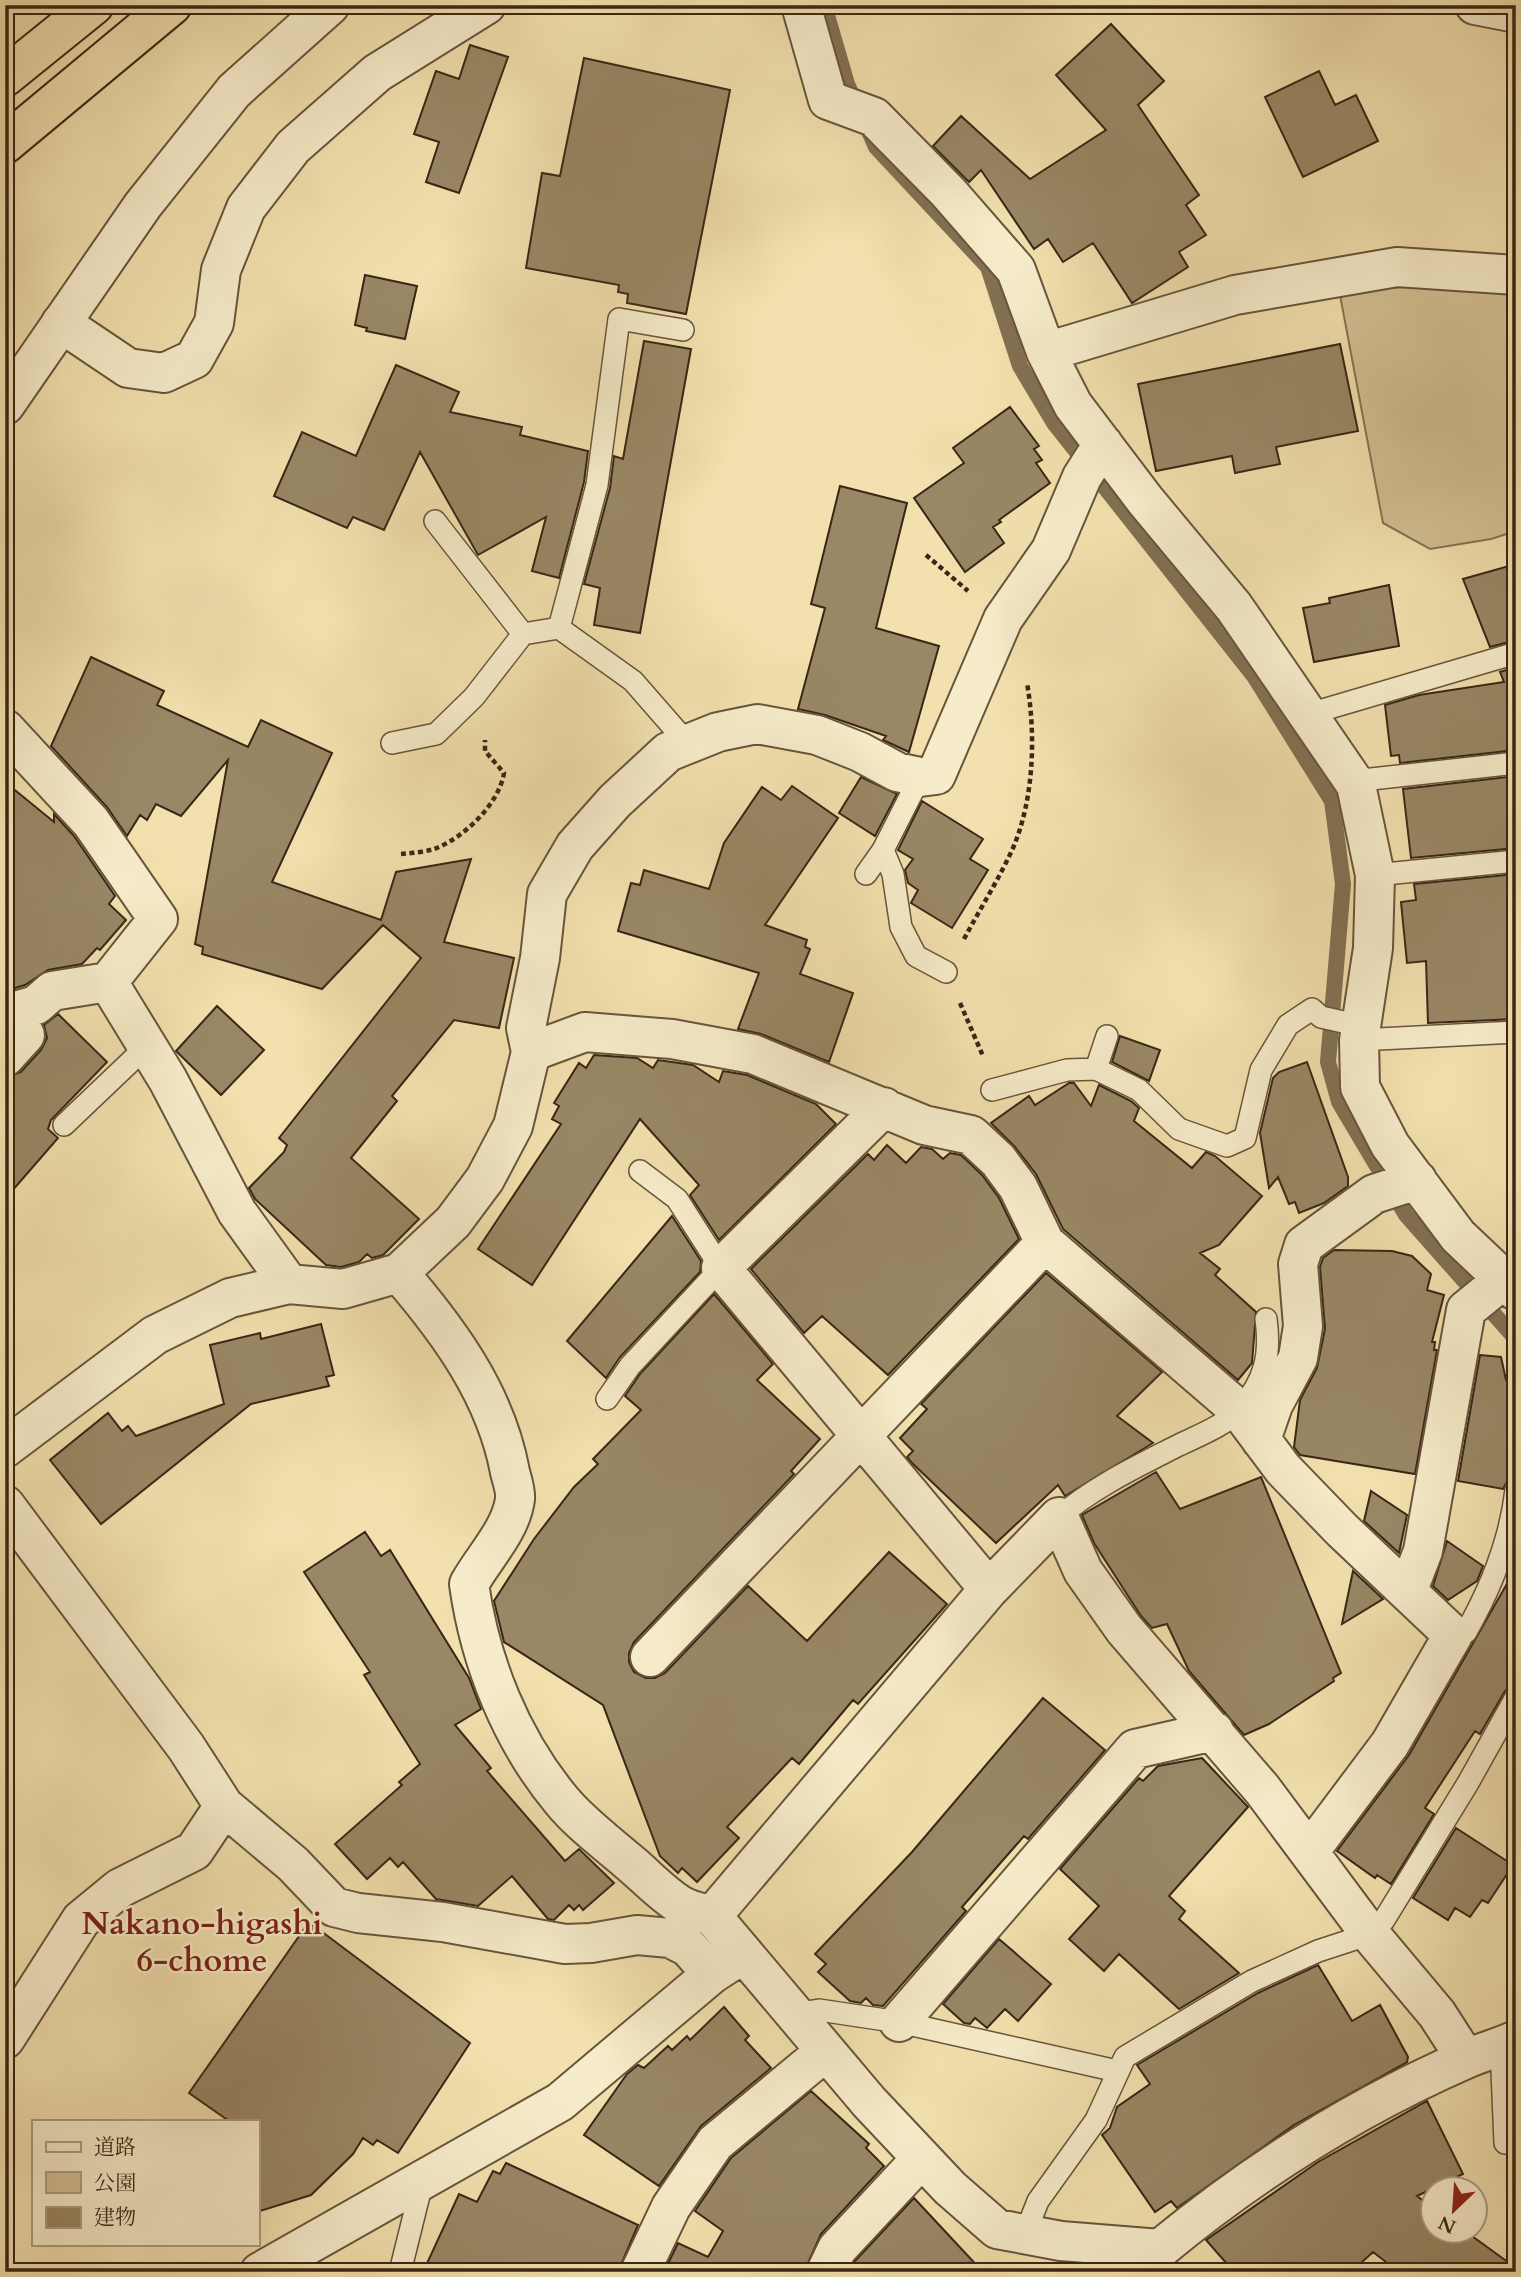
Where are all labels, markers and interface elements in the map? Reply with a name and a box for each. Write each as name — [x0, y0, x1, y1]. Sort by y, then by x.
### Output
district label: Nakano-higashi 6-chome — [81, 1902, 323, 1983]
legend — [32, 2120, 259, 2246]
text: 道路 — [94, 2133, 136, 2162]
text: 公園 — [94, 2169, 136, 2198]
north arrow — [1420, 2176, 1490, 2246]
text: 建物 — [94, 2203, 136, 2232]
text: N — [1434, 2209, 1460, 2240]

